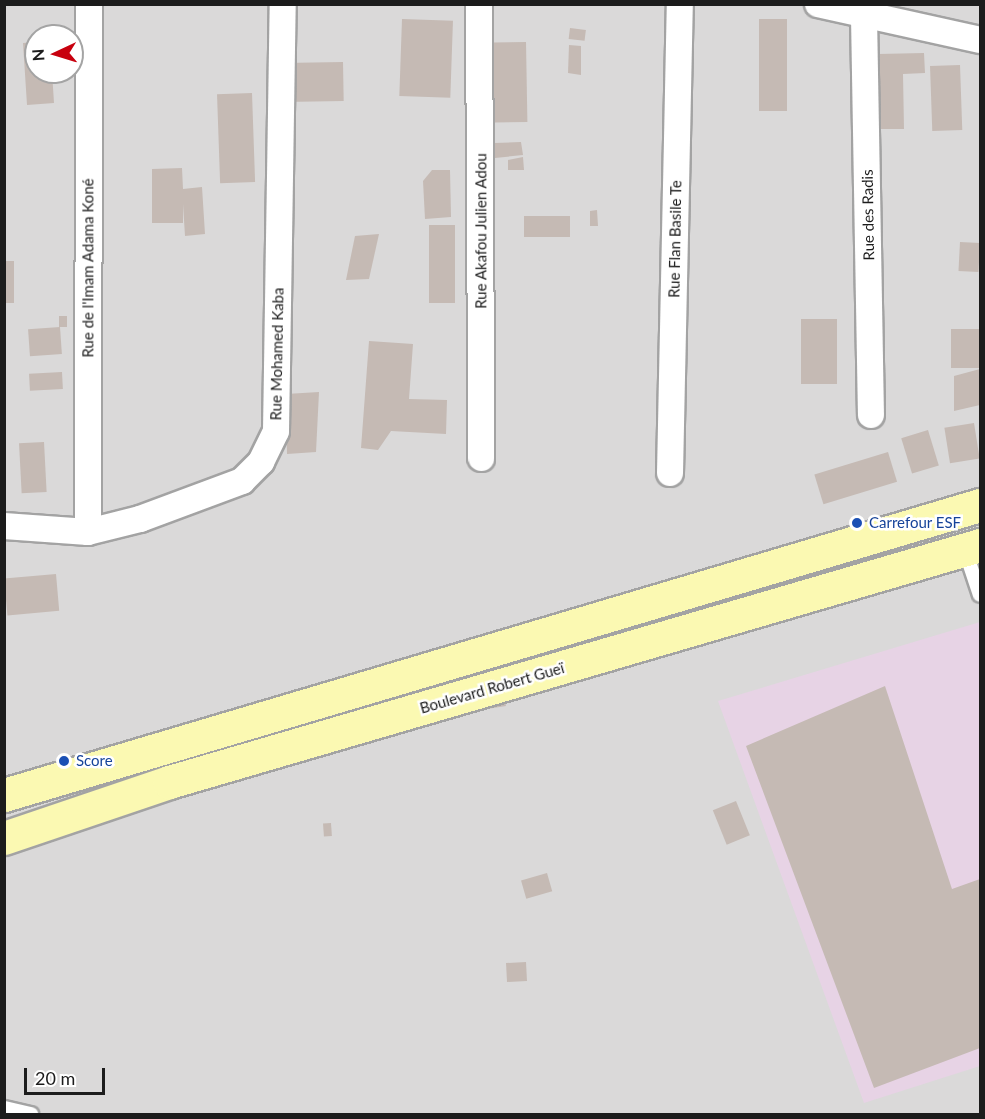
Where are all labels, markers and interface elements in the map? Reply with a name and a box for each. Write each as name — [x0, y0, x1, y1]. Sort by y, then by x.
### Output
north arrow — [24, 24, 84, 84]
text: N — [28, 48, 47, 62]
street label: Rue Akafou Julien Adou — [472, 152, 490, 310]
street label: Rue des Radis — [858, 169, 878, 261]
street label: Rue de l'Imam Adama Koné — [79, 178, 97, 358]
street label: Rue Flan Basile Te — [665, 180, 685, 298]
street label: Rue Mohamed Kaba — [267, 287, 287, 421]
place label: Carrefour ESF — [869, 514, 961, 532]
marker: Carrefour ESF — [850, 516, 864, 530]
street label: Boulevard Robert Gueï — [418, 659, 566, 717]
place label: Score — [76, 752, 113, 770]
marker: Score — [57, 754, 71, 768]
scale bar — [27, 1056, 108, 1094]
text: 20 m — [35, 1067, 75, 1089]

